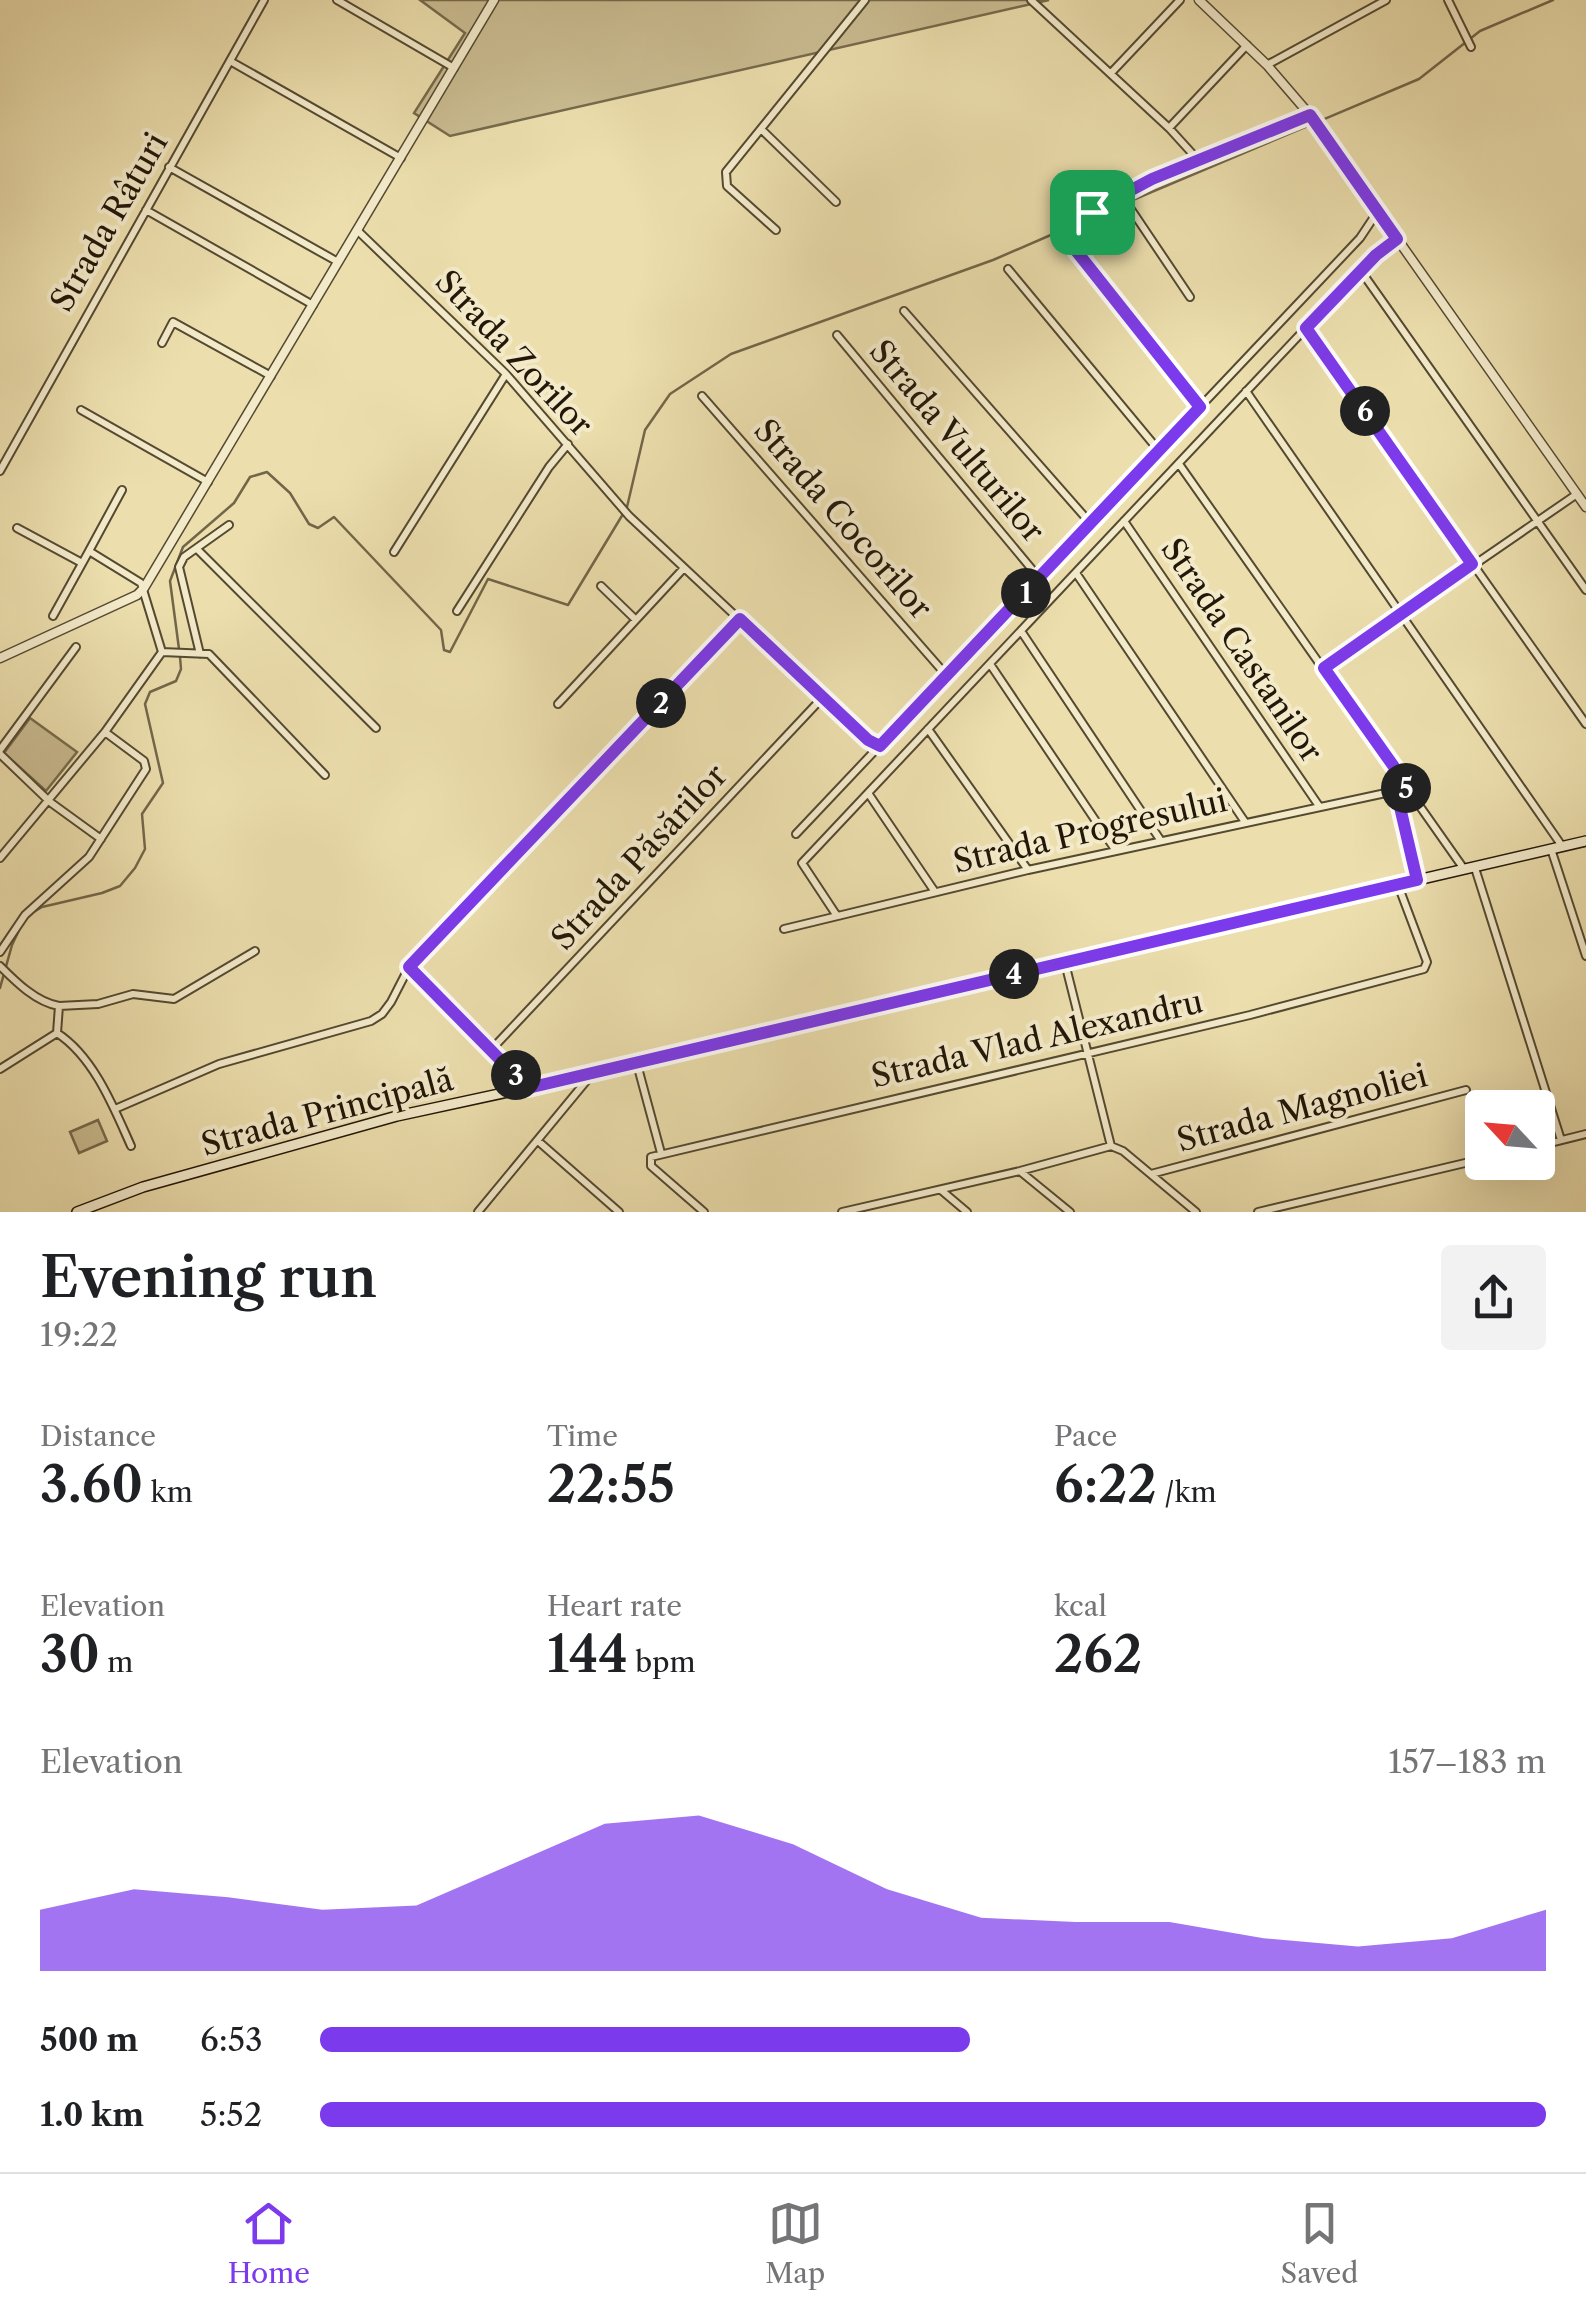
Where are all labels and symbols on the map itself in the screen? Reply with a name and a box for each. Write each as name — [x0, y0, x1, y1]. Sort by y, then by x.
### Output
street label: Strada Râturi — [42, 125, 176, 318]
pin — [1050, 170, 1135, 255]
street label: Strada Zorilor — [428, 262, 601, 444]
street label: Strada Vulturilor — [862, 332, 1053, 550]
pin: 6 — [1340, 386, 1390, 436]
street label: Strada Cocorilor — [746, 411, 941, 627]
street label: Strada Castanilor — [1153, 531, 1332, 769]
pin: 1 — [1001, 568, 1051, 618]
pin: 2 — [636, 678, 686, 728]
street label: Strada Păsărilor — [543, 755, 735, 957]
pin: 5 — [1381, 763, 1431, 813]
street label: Strada Progresului — [949, 780, 1231, 881]
pin: 4 — [989, 949, 1039, 999]
street label: Strada Vlad Alexandru — [867, 981, 1206, 1096]
pin: 3 — [491, 1050, 541, 1100]
street label: Strada Magnoliei — [1172, 1055, 1432, 1160]
street label: Strada Principală — [197, 1059, 457, 1164]
north arrow — [1465, 1090, 1555, 1180]

